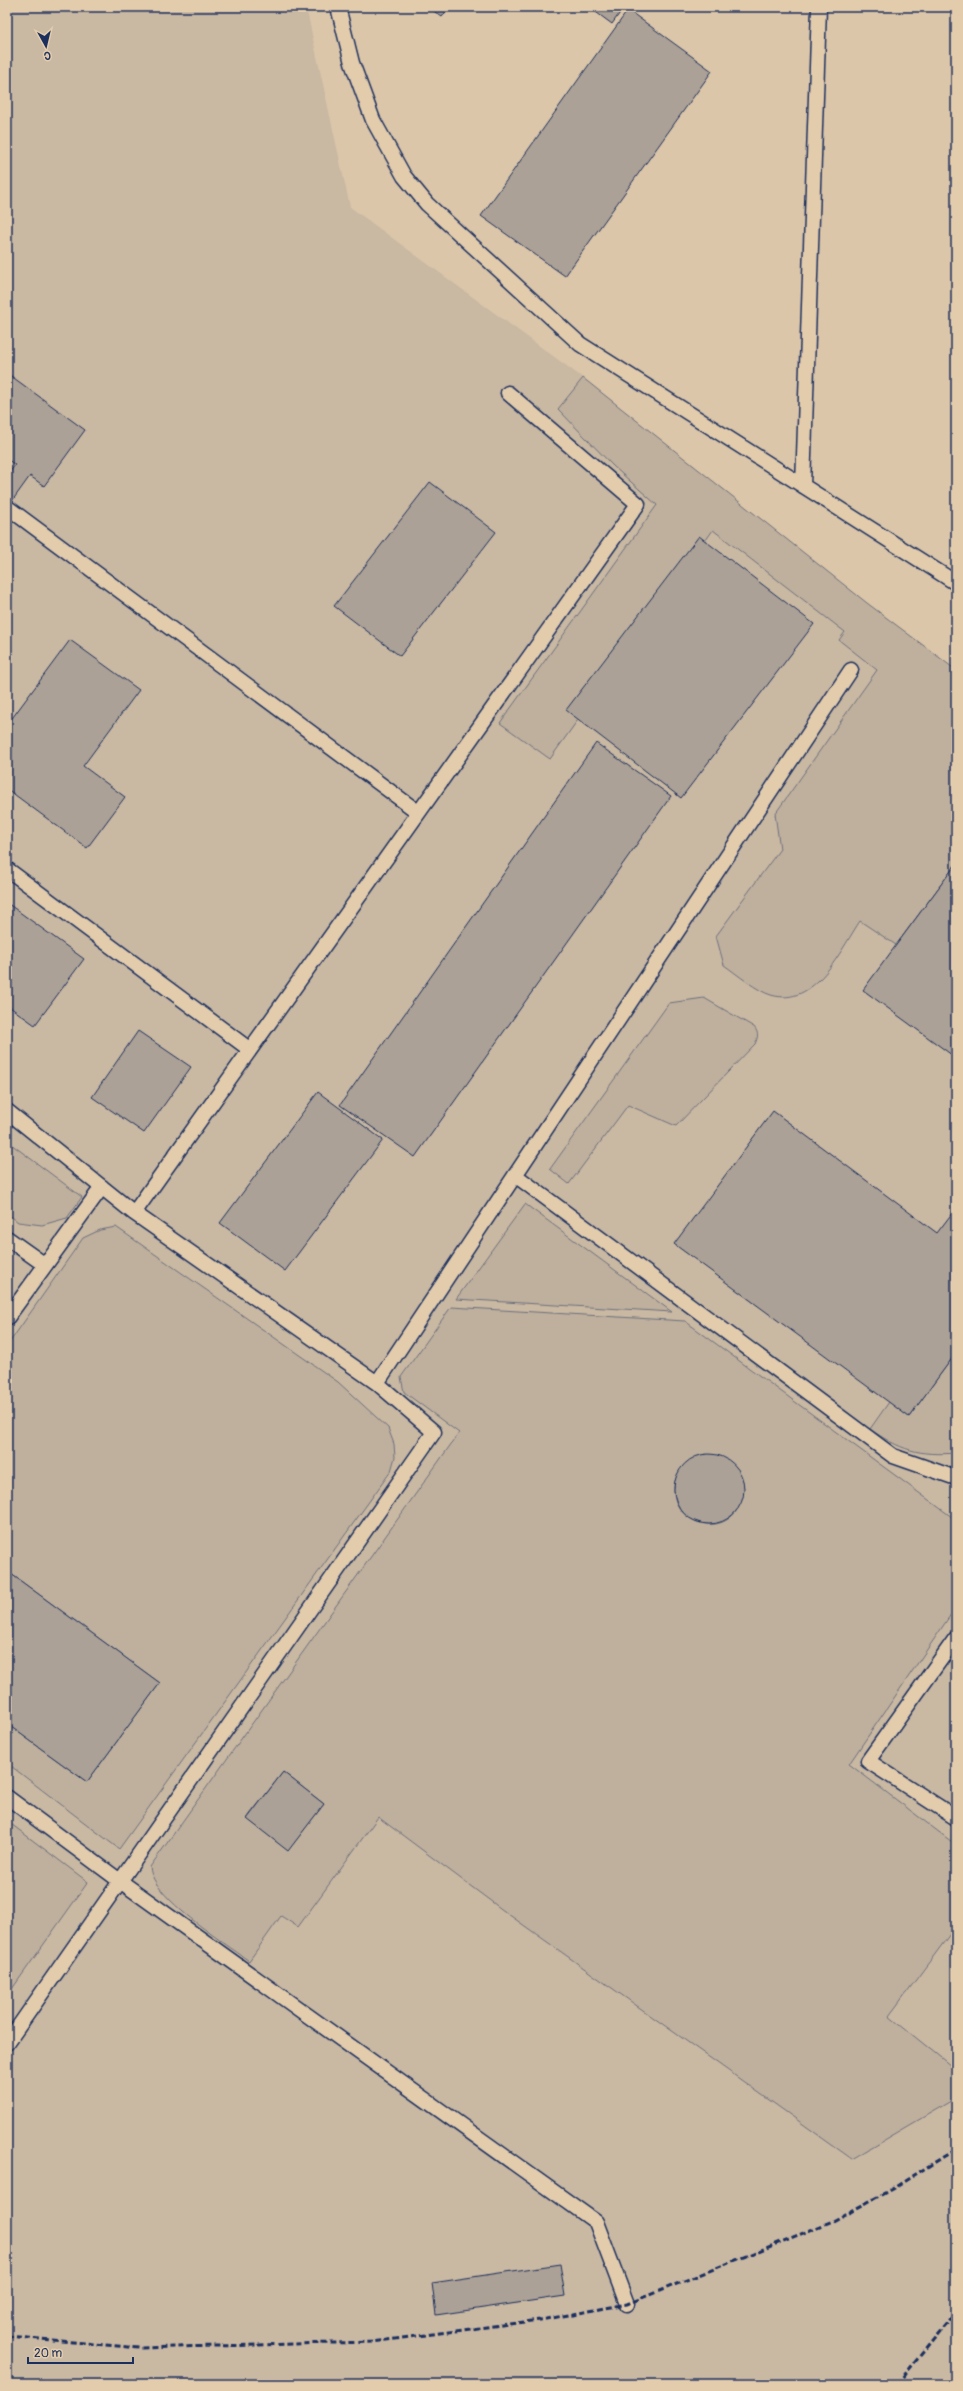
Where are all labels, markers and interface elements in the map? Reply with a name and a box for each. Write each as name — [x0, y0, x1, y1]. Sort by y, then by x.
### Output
north arrow — [26, 26, 66, 66]
text: С — [43, 48, 52, 62]
scale bar — [28, 2339, 133, 2365]
text: 20 m — [34, 2346, 63, 2361]

